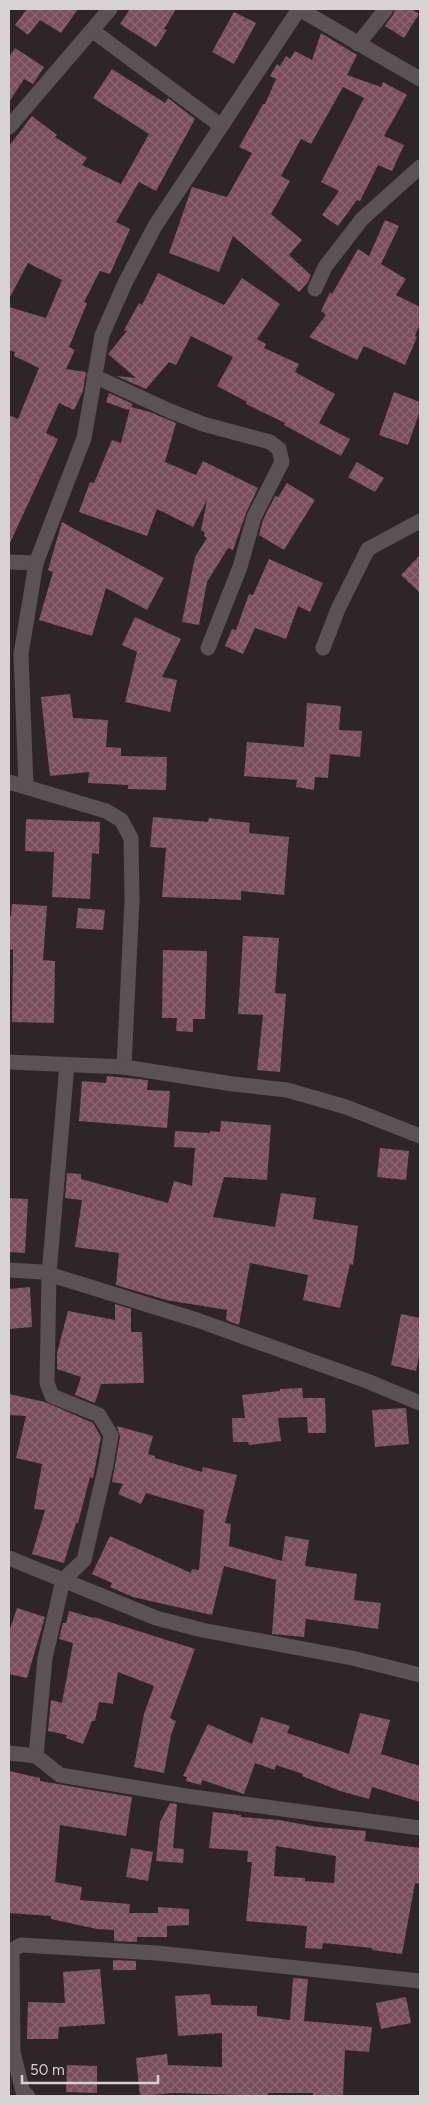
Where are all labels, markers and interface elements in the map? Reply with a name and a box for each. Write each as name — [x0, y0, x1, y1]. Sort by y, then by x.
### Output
scale bar — [22, 2052, 159, 2084]
text: 50 m — [30, 2061, 65, 2079]

